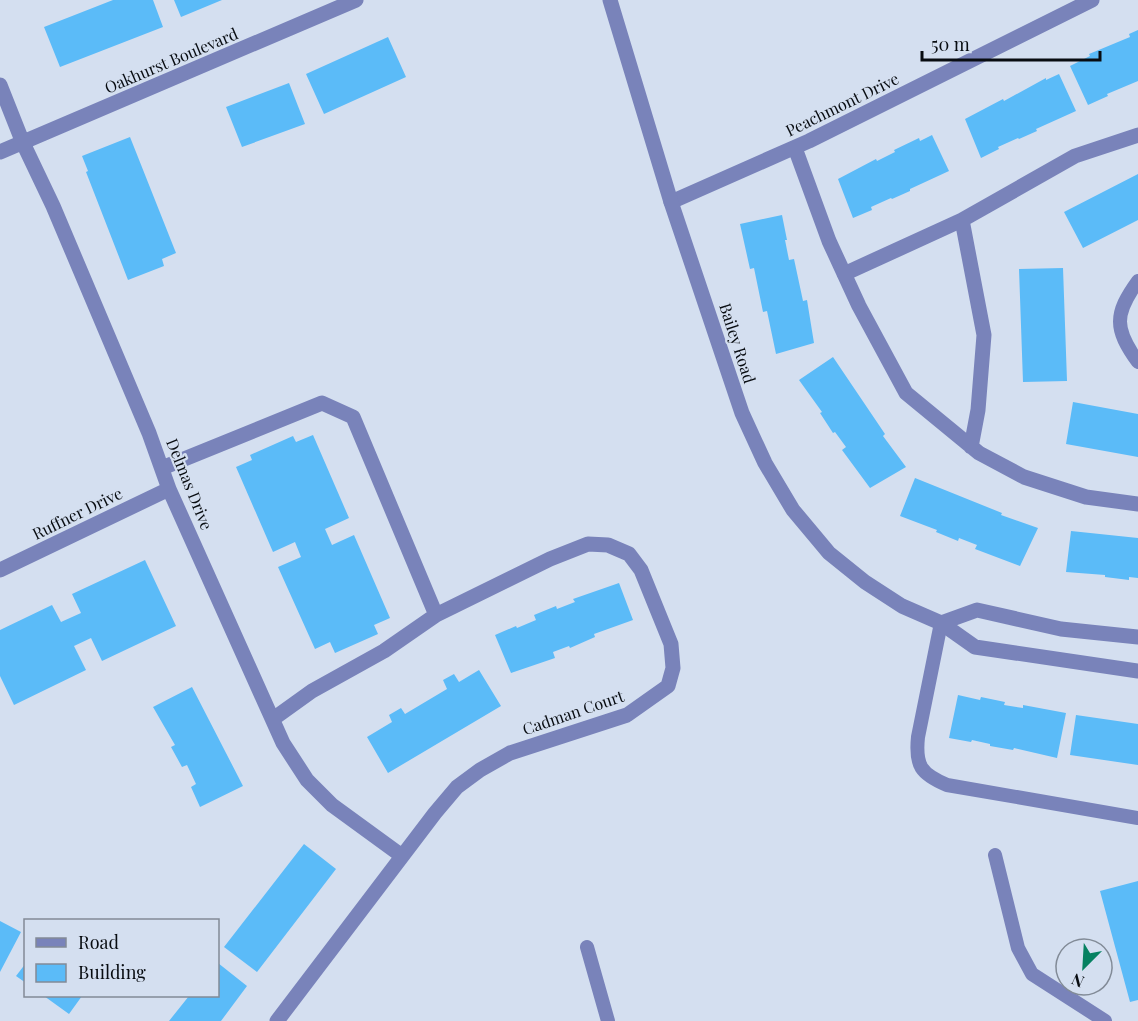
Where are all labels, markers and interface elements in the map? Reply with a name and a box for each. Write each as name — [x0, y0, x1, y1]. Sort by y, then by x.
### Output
street label: Oakhurst Boulevard — [101, 22, 241, 98]
scale bar — [922, 24, 1100, 62]
text: 50 m — [931, 32, 970, 56]
street label: Peachmont Drive — [782, 67, 902, 141]
street label: Bailey Road — [715, 300, 761, 386]
street label: Delmas Drive — [162, 435, 218, 533]
street label: Ruffner Drive — [28, 482, 126, 544]
street label: Cadman Court — [520, 685, 627, 739]
legend — [24, 919, 219, 997]
text: Road — [78, 930, 119, 954]
north arrow — [1054, 937, 1114, 997]
text: Building — [78, 960, 146, 984]
text: N — [1068, 969, 1087, 993]

